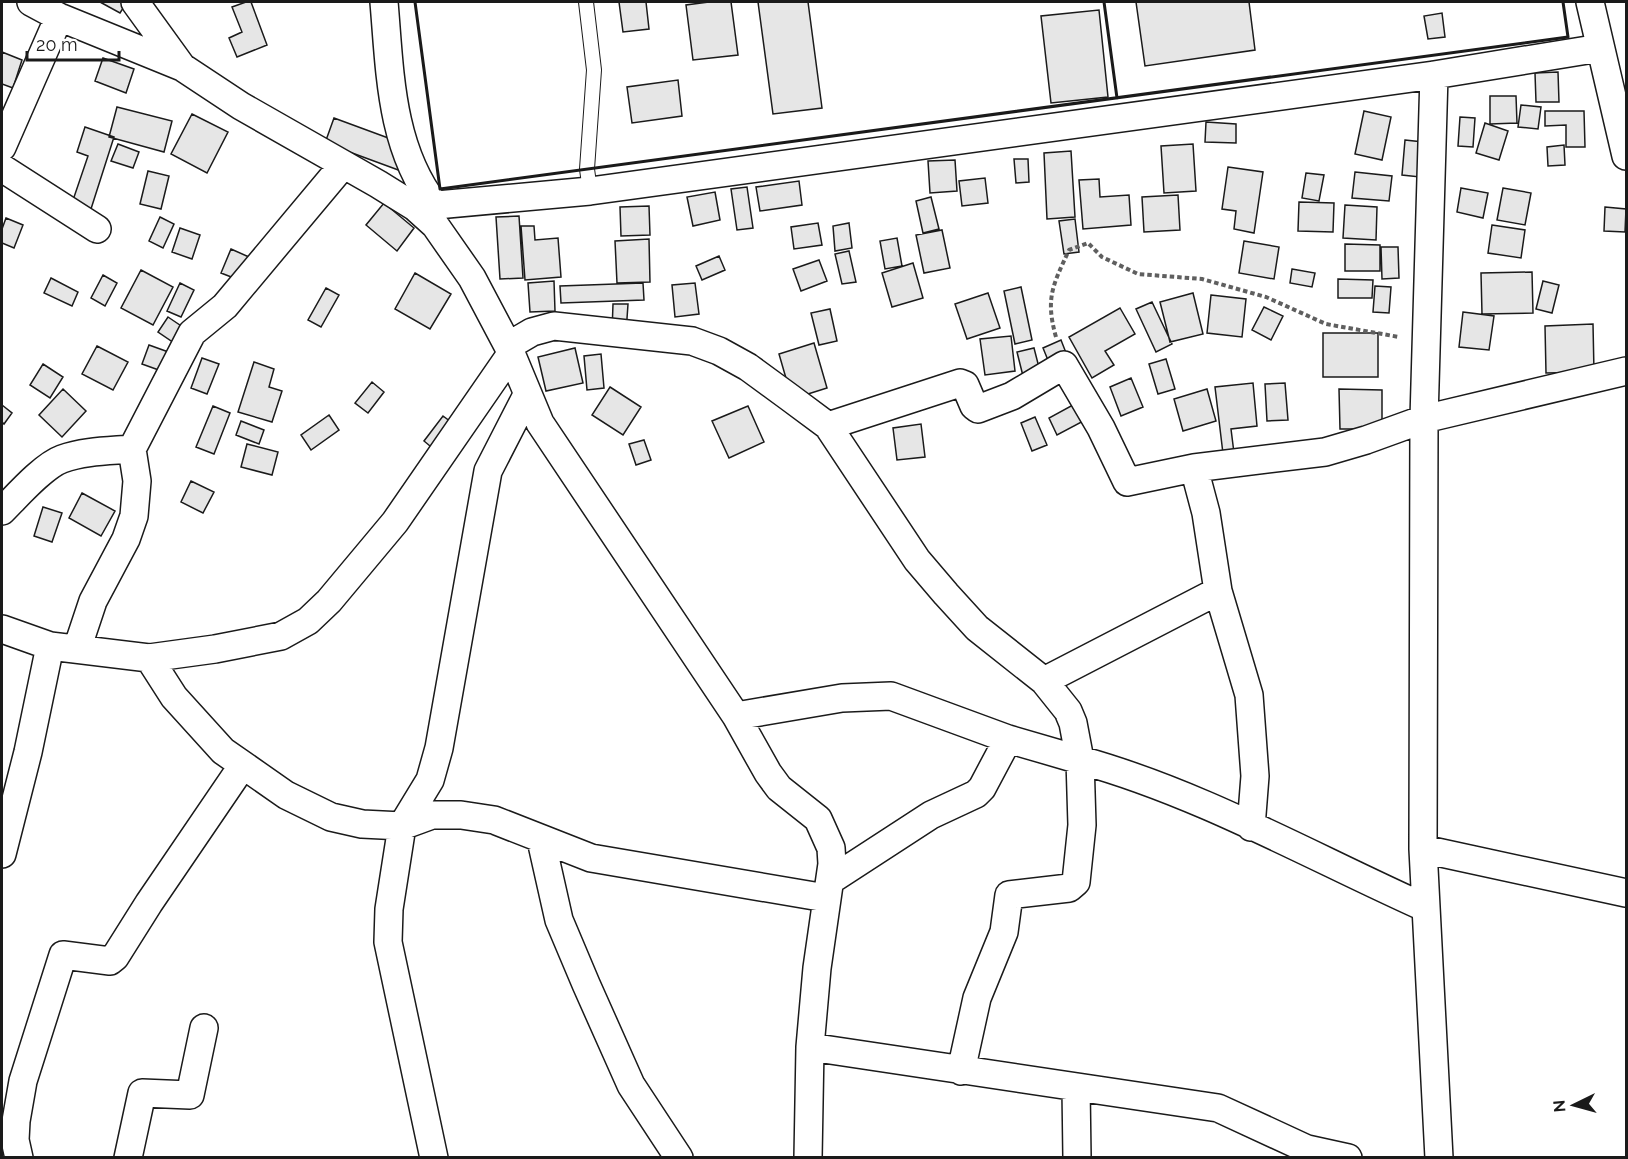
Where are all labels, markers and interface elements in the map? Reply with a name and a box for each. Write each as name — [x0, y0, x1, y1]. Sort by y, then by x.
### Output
scale bar — [27, 24, 118, 62]
text: 20 m — [36, 34, 78, 55]
north arrow — [1544, 1075, 1604, 1135]
text: N — [1550, 1099, 1570, 1113]

